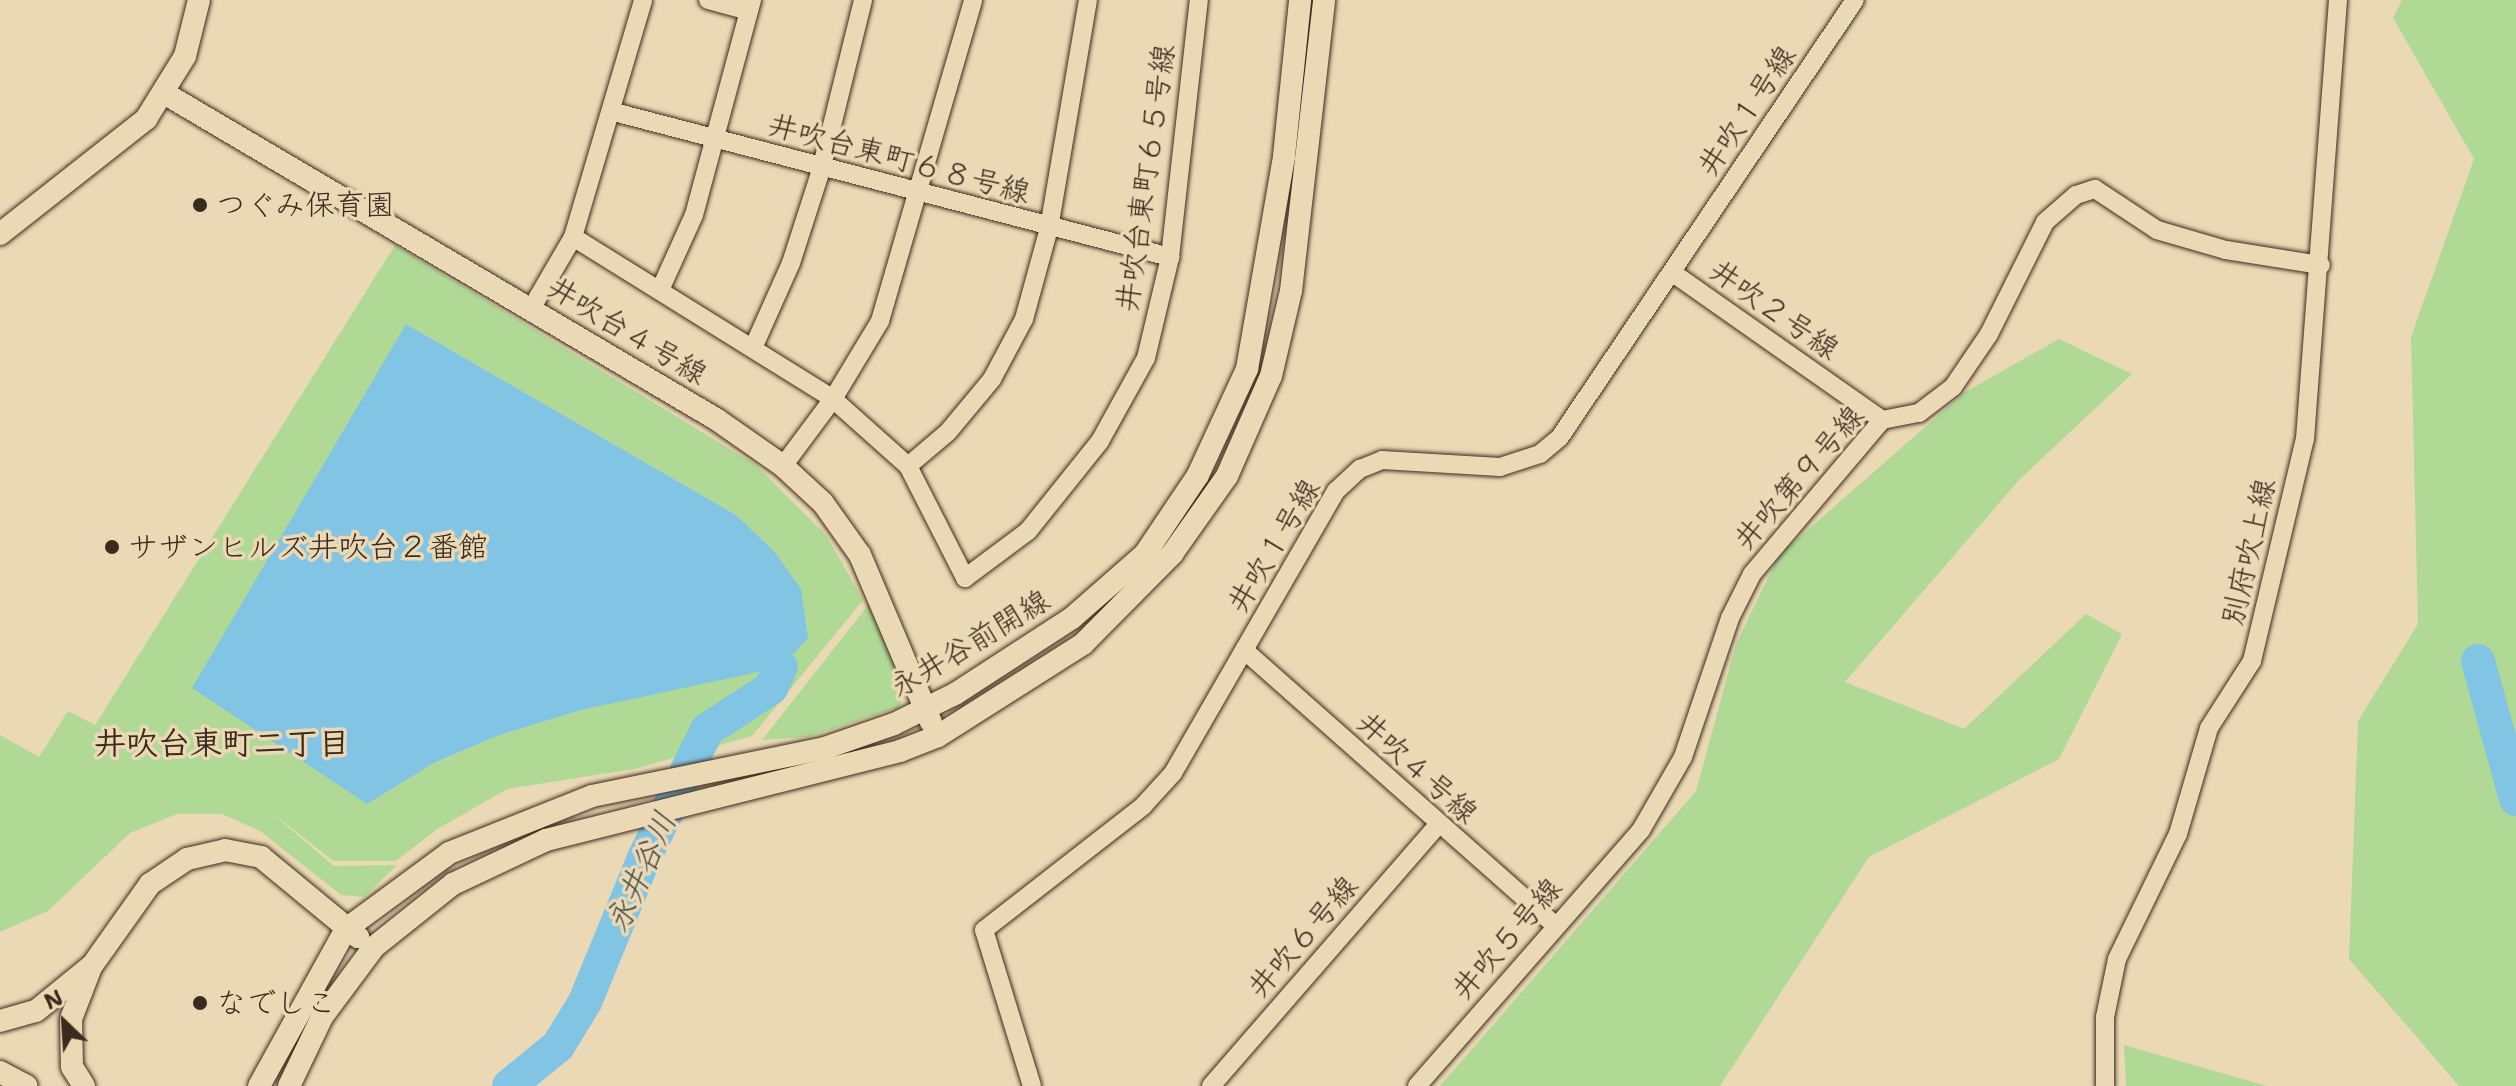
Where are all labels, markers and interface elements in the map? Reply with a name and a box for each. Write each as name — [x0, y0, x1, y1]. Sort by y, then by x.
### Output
street label: 井吹１号線 — [1690, 39, 1804, 183]
street label: 井吹台東町６５号線 — [1109, 42, 1183, 314]
street label: 井吹台東町６８号線 — [764, 107, 1034, 211]
place label: つぐみ保育園 — [216, 187, 396, 223]
marker: つぐみ保育園 — [191, 196, 209, 214]
street label: 井吹２号線 — [1702, 252, 1846, 368]
street label: 井吹台４号線 — [541, 269, 713, 393]
street label: 井吹第９号線 — [1726, 398, 1872, 558]
street label: 井吹１号線 — [1220, 472, 1328, 620]
street label: 別府吹上線 — [2215, 475, 2283, 629]
place label: サザンヒルズ井吹台２番館 — [128, 529, 488, 565]
marker: サザンヒルズ井吹台２番館 — [103, 538, 121, 556]
street label: 永井谷前開線 — [884, 582, 1056, 706]
street label: 井吹４号線 — [1349, 704, 1485, 832]
district label: 井吹台東町二丁目 — [94, 724, 350, 762]
water label: 永井谷川 — [597, 806, 685, 938]
street label: 井吹６号線 — [1240, 869, 1366, 1005]
street label: 井吹５号線 — [1444, 871, 1570, 1007]
north arrow — [24, 982, 104, 1062]
text: N — [40, 983, 68, 1017]
place label: なでしこ — [216, 985, 336, 1021]
marker: なでしこ — [191, 994, 209, 1012]

